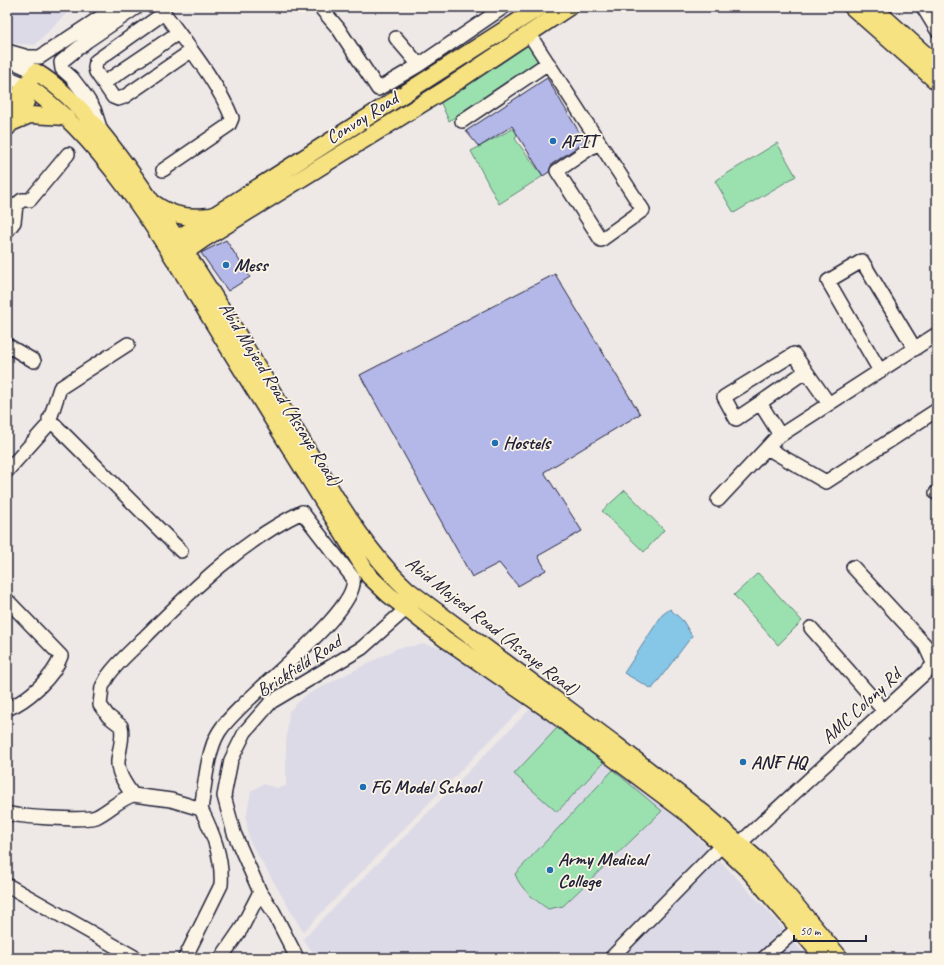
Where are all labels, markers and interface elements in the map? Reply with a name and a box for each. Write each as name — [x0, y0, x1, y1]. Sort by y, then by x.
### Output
street label: Convoy Road — [321, 85, 406, 150]
place label: AFIT — [561, 129, 602, 153]
marker: AFIT — [548, 136, 558, 146]
place label: Mess — [234, 253, 270, 277]
marker: Mess — [221, 260, 231, 270]
street label: Abid Majeed Road (Assaye Road) — [214, 298, 347, 492]
place label: Hostels — [503, 431, 552, 455]
marker: Hostels — [490, 438, 500, 448]
street label: Abid Majeed Road (Assaye Road) — [401, 551, 584, 702]
street label: Brickfield Road — [252, 628, 348, 702]
street label: AMC Colony Rd — [816, 661, 908, 749]
place label: ANF HQ — [751, 750, 809, 774]
marker: ANF HQ — [738, 757, 748, 767]
place label: FG Model School — [371, 775, 483, 799]
marker: FG Model School — [358, 782, 368, 792]
place label: Army Medical College — [558, 847, 650, 893]
marker: Army Medical College — [545, 865, 555, 875]
scale bar — [794, 917, 866, 943]
text: 50 m — [800, 923, 822, 939]

